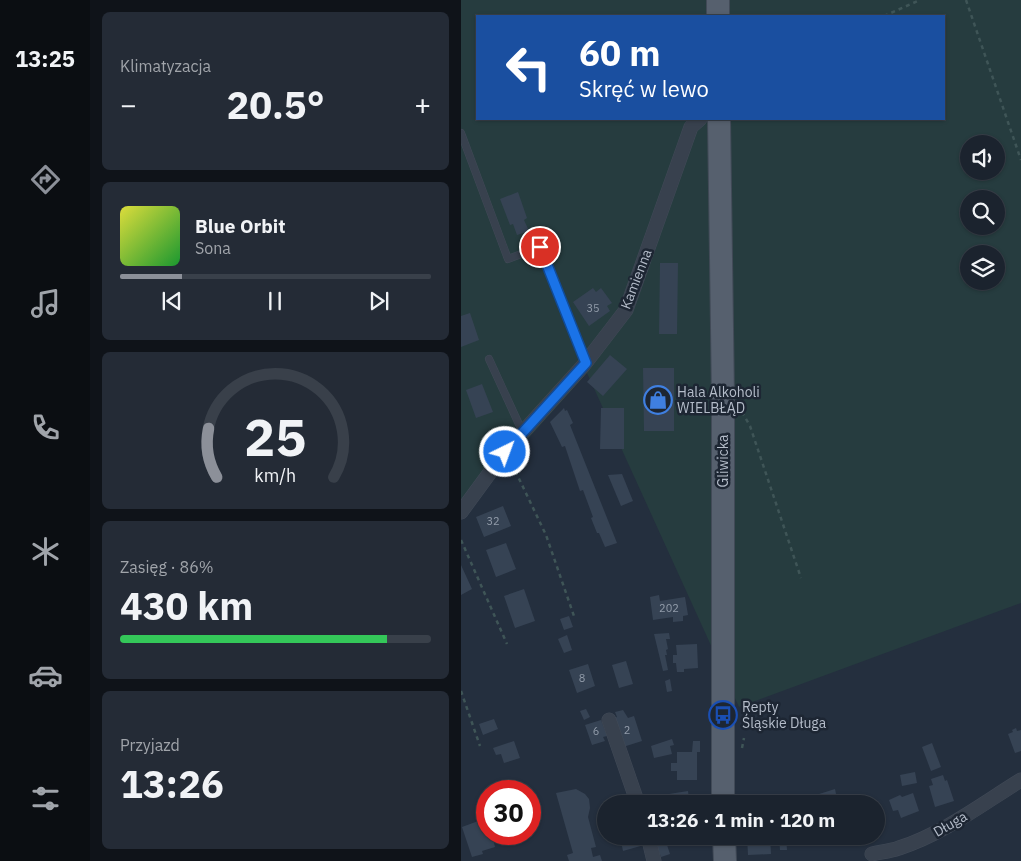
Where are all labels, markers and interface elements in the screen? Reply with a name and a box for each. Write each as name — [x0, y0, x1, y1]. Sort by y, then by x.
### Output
text: 60 m — [579, 30, 661, 76]
icon: left — [496, 35, 561, 100]
text: 13:25 — [15, 44, 75, 73]
text: Klimatyzacja — [120, 56, 211, 76]
text: Skręć w lewo — [579, 74, 709, 103]
text: 20.5° — [226, 80, 325, 129]
text: − — [120, 86, 137, 123]
text: + — [414, 86, 431, 123]
map controls — [960, 135, 1005, 290]
button: sound — [960, 135, 1005, 180]
icon: directions — [28, 162, 63, 197]
button: search — [960, 190, 1005, 235]
text: Blue Orbit — [195, 214, 285, 238]
pin — [519, 226, 561, 268]
icon: arrive — [526, 233, 554, 261]
text: Sona — [195, 238, 231, 258]
button: layers — [960, 245, 1005, 290]
street label: Kamienna — [616, 246, 656, 312]
icon: music — [28, 286, 63, 321]
icon: previous — [158, 287, 186, 315]
icon: pause — [261, 287, 289, 315]
icon: next — [365, 287, 393, 315]
house number: 35 — [586, 301, 600, 315]
place label: Hala Alkoholi WIELBŁĄD — [677, 383, 760, 417]
shop icon: Hala Alkoholi WIELBŁĄD — [643, 385, 673, 415]
text: 25 — [244, 403, 307, 470]
icon: phone — [28, 410, 63, 445]
position arrow — [478, 425, 530, 477]
street label: Gliwicka — [714, 434, 732, 488]
text: km/h — [255, 464, 297, 487]
house number: 32 — [486, 514, 500, 528]
icon: climate — [28, 534, 63, 569]
text: Zasięg · 86% — [120, 557, 214, 577]
text: 430 km — [120, 581, 253, 630]
house number: 202 — [659, 601, 679, 615]
icon: car — [28, 658, 63, 693]
house number: 8 — [579, 671, 585, 685]
place label: Repty Śląskie Długa — [742, 698, 827, 732]
bus stop icon: Repty Śląskie Długa — [708, 700, 738, 730]
house number: 2 — [624, 723, 630, 737]
house number: 6 — [593, 724, 599, 738]
text: Przyjazd — [120, 735, 180, 755]
text: 13:26 — [120, 759, 224, 808]
speed limit sign: 30 — [476, 780, 541, 845]
icon: filters — [28, 781, 63, 816]
street label: Długa — [930, 807, 971, 841]
text: 13:26 · 1 min · 120 m — [647, 808, 835, 832]

